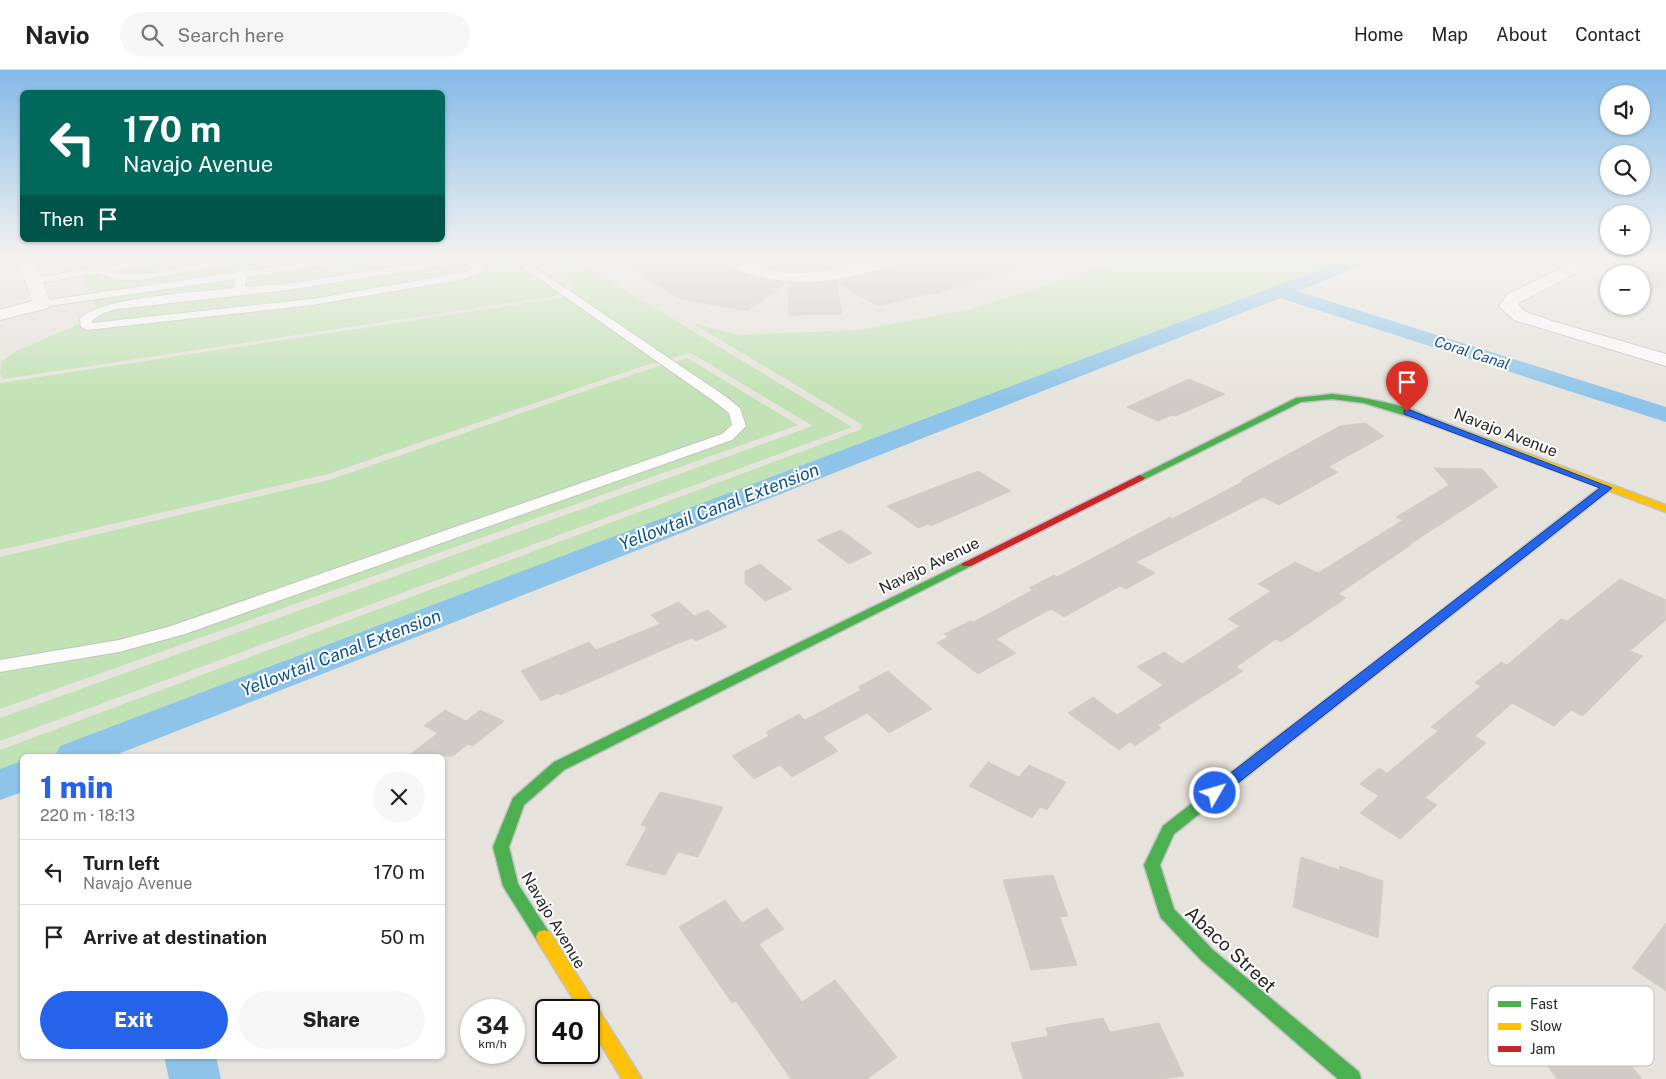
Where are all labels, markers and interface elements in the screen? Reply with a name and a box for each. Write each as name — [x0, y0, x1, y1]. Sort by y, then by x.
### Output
search box — [120, 12, 470, 57]
text: Navio — [25, 21, 90, 49]
icon: search — [138, 21, 166, 49]
text: Search here — [178, 24, 284, 46]
text: Home — [1354, 24, 1404, 45]
text: Map — [1432, 24, 1468, 45]
text: About — [1496, 24, 1547, 45]
text: Contact — [1575, 24, 1641, 45]
map controls — [1600, 85, 1650, 315]
button: sound — [1600, 85, 1650, 135]
text: 170 m — [123, 109, 221, 150]
icon: left — [40, 110, 105, 175]
button: search — [1600, 145, 1650, 195]
text: Navajo Avenue — [123, 151, 273, 177]
icon: arrive — [94, 205, 122, 233]
button: + — [1600, 205, 1650, 255]
text: Then — [40, 208, 84, 230]
button: − — [1600, 265, 1650, 315]
water label: Coral Canal — [1432, 332, 1512, 373]
pin — [1386, 361, 1428, 412]
icon: arrive — [1393, 368, 1421, 396]
street label: Navajo Avenue — [1451, 404, 1560, 461]
water label: Yellowtail Canal Extension — [616, 459, 822, 554]
street label: Navajo Avenue — [876, 533, 983, 598]
water label: Yellowtail Canal Extension — [238, 605, 444, 700]
position arrow — [1188, 766, 1240, 818]
text: 1 min — [40, 769, 113, 805]
button: close — [373, 771, 425, 823]
text: 220 m · 18:13 — [40, 806, 135, 825]
text: Turn left — [83, 852, 160, 874]
icon: left — [40, 858, 68, 886]
text: 170 m — [374, 861, 425, 883]
street label: Navajo Avenue — [517, 869, 590, 972]
text: Navajo Avenue — [83, 874, 192, 893]
street label: Abaco Street — [1181, 901, 1281, 997]
icon: arrive — [40, 923, 68, 951]
text: Arrive at destination — [83, 926, 267, 948]
text: 50 m — [380, 926, 425, 948]
legend — [1488, 986, 1654, 1066]
button: Exit — [40, 991, 228, 1049]
button: Share — [238, 991, 425, 1049]
text: Fast — [1530, 996, 1558, 1012]
speed limit sign: 40 — [535, 999, 600, 1064]
text: 34 — [476, 1010, 509, 1040]
text: Slow — [1530, 1018, 1562, 1034]
text: km/h — [478, 1037, 507, 1051]
text: Jam — [1530, 1041, 1555, 1057]

